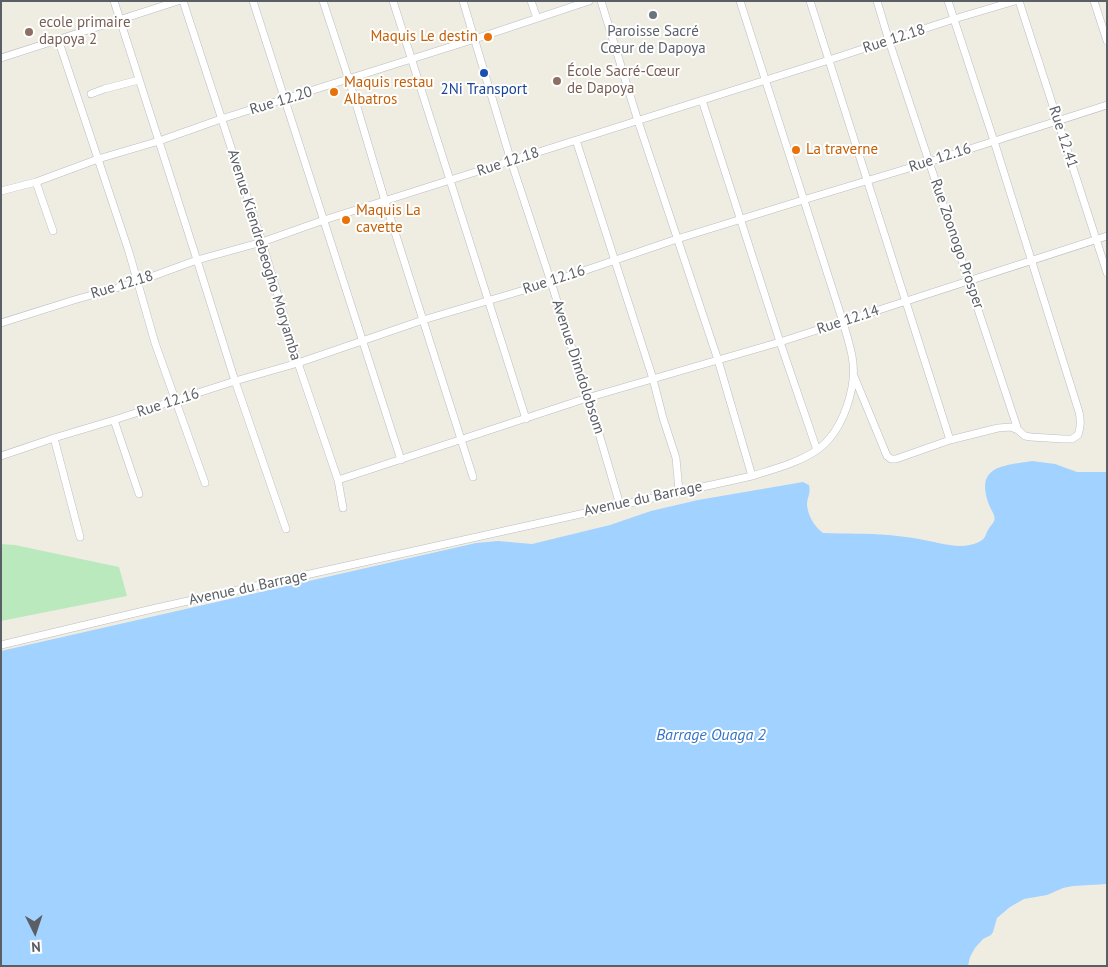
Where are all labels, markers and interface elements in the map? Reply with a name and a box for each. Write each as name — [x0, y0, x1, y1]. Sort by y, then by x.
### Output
marker: Paroisse Sacré Cœur de Dapoya — [647, 9, 659, 21]
place label: ecole primaire dapoya 2 — [39, 14, 131, 49]
street label: Rue 12.18 — [861, 20, 927, 58]
place label: Paroisse Sacré Cœur de Dapoya — [600, 23, 706, 58]
marker: ecole primaire dapoya 2 — [23, 26, 35, 38]
place label: Maquis Le destin — [370, 28, 478, 46]
marker: Maquis Le destin — [482, 31, 494, 43]
place label: École Sacré-Cœur de Dapoya — [567, 63, 680, 98]
marker: 2Ni Transport — [478, 67, 490, 79]
place label: Maquis restau Albatros — [344, 74, 433, 109]
marker: École Sacré-Cœur de Dapoya — [551, 75, 563, 87]
place label: 2Ni Transport — [441, 81, 527, 99]
street label: Rue 12.20 — [248, 83, 314, 119]
marker: Maquis restau Albatros — [328, 86, 340, 98]
street label: Rue 12.41 — [1044, 104, 1082, 170]
street label: Rue 12.16 — [907, 139, 973, 177]
place label: La traverne — [806, 141, 878, 159]
street label: Rue 12.18 — [475, 143, 541, 181]
marker: La traverne — [790, 144, 802, 156]
street label: Avenue Kiendrebeogho Moryamba — [223, 147, 305, 363]
street label: Rue Zoonogo Prosper — [926, 177, 988, 311]
place label: Maquis La cavette — [356, 202, 421, 237]
marker: Maquis La cavette — [340, 214, 352, 226]
street label: Rue 12.16 — [521, 261, 587, 299]
street label: Rue 12.18 — [89, 267, 155, 303]
street label: Avenue Dimdolobsom — [548, 298, 608, 436]
street label: Rue 12.14 — [815, 301, 881, 339]
street label: Rue 12.16 — [135, 384, 201, 422]
street label: Avenue du Barrage — [582, 478, 704, 520]
street label: Avenue du Barrage — [187, 567, 309, 609]
water label: Barrage Ouaga 2 — [656, 725, 766, 745]
north arrow — [10, 907, 60, 957]
text: N — [31, 938, 41, 956]

